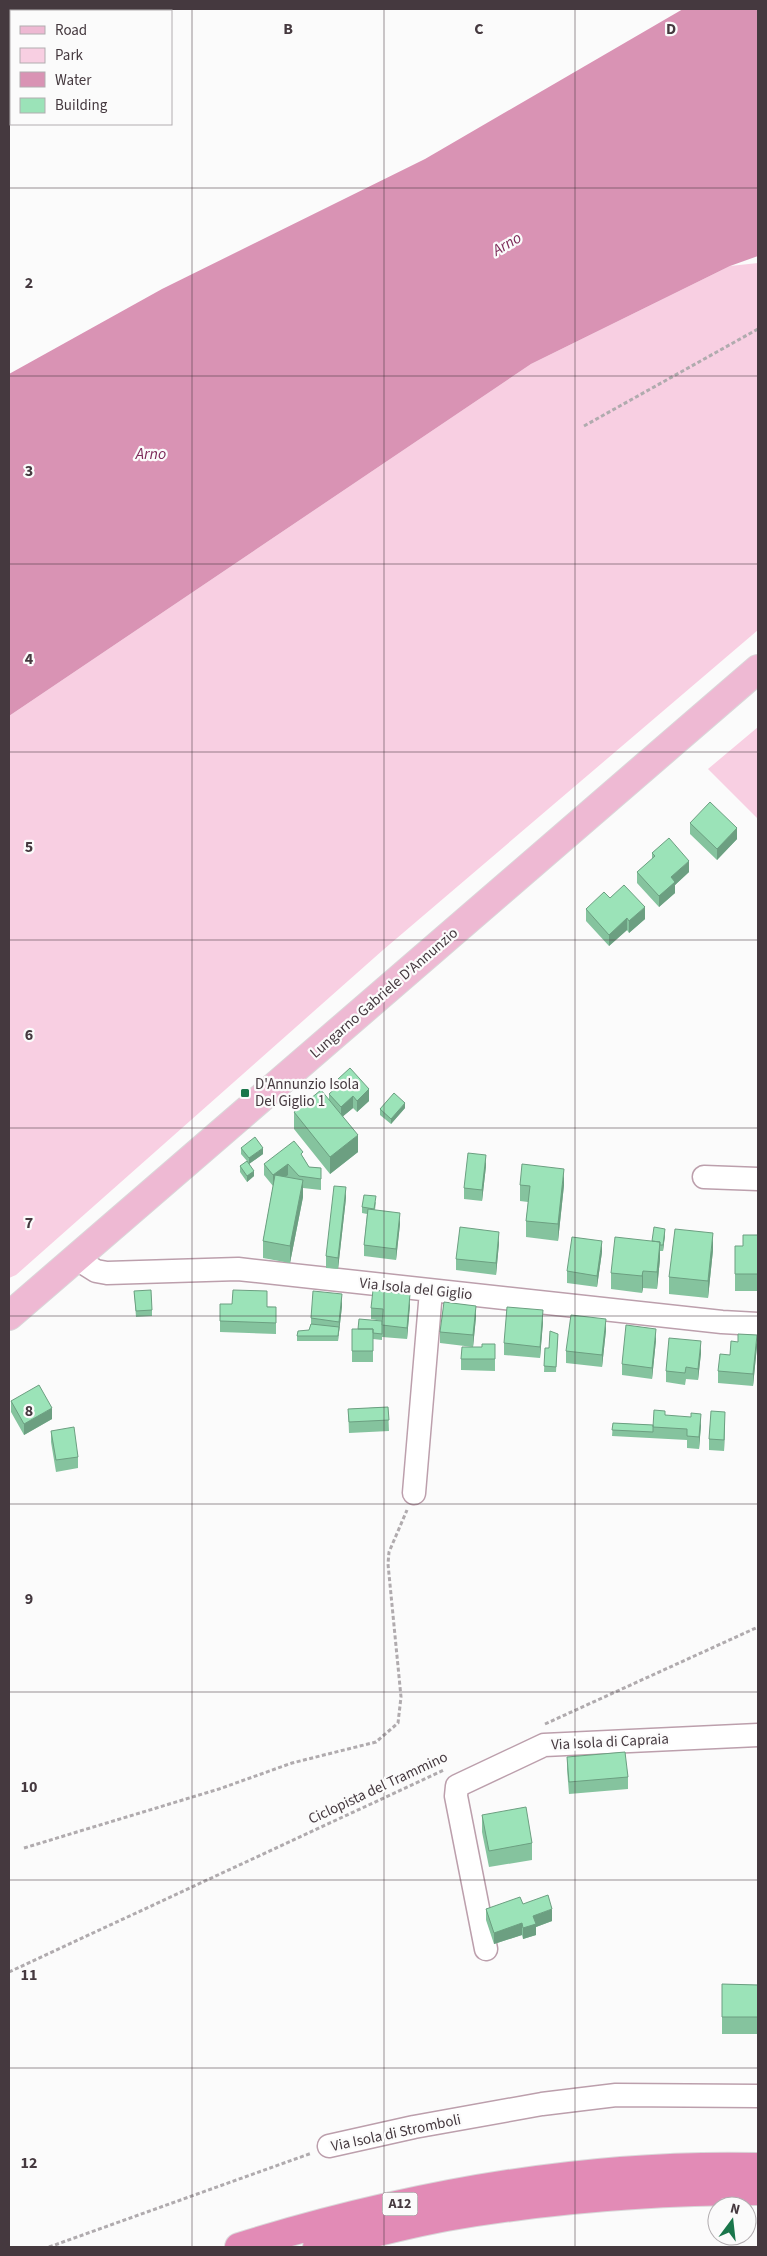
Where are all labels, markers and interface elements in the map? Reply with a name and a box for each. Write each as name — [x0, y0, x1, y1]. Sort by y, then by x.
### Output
legend — [10, 10, 172, 125]
text: B — [283, 18, 293, 40]
text: C — [474, 18, 484, 40]
text: D — [666, 18, 676, 40]
text: Road — [55, 20, 87, 41]
text: Park — [55, 45, 84, 66]
text: Water — [55, 70, 92, 91]
text: Building — [55, 95, 108, 116]
water label: Arno — [488, 227, 526, 262]
text: 2 — [25, 272, 33, 294]
water label: Arno — [135, 443, 166, 465]
text: 3 — [25, 460, 33, 482]
text: 4 — [25, 648, 34, 670]
text: 5 — [25, 836, 33, 858]
street label: Lungarno Gabriele D'Annunzio — [305, 923, 463, 1063]
text: 6 — [25, 1024, 33, 1046]
place label: D'Annunzio Isola Del Giglio 1 — [255, 1074, 359, 1112]
marker: D'Annunzio Isola Del Giglio 1 — [239, 1087, 251, 1099]
text: 7 — [25, 1212, 33, 1234]
street label: Via Isola del Giglio — [358, 1273, 474, 1305]
text: 8 — [25, 1400, 33, 1422]
text: 9 — [25, 1588, 33, 1610]
street label: Via Isola di Capraia — [551, 1728, 669, 1756]
street label: Ciclopista del Trammino — [305, 1746, 451, 1830]
text: 10 — [21, 1776, 37, 1798]
text: 11 — [21, 1964, 37, 1986]
street label: Via Isola di Stromboli — [329, 2109, 463, 2157]
text: 12 — [21, 2152, 37, 2174]
road number: A12 — [382, 2192, 418, 2216]
north arrow — [707, 2196, 757, 2246]
text: N — [728, 2199, 742, 2220]

